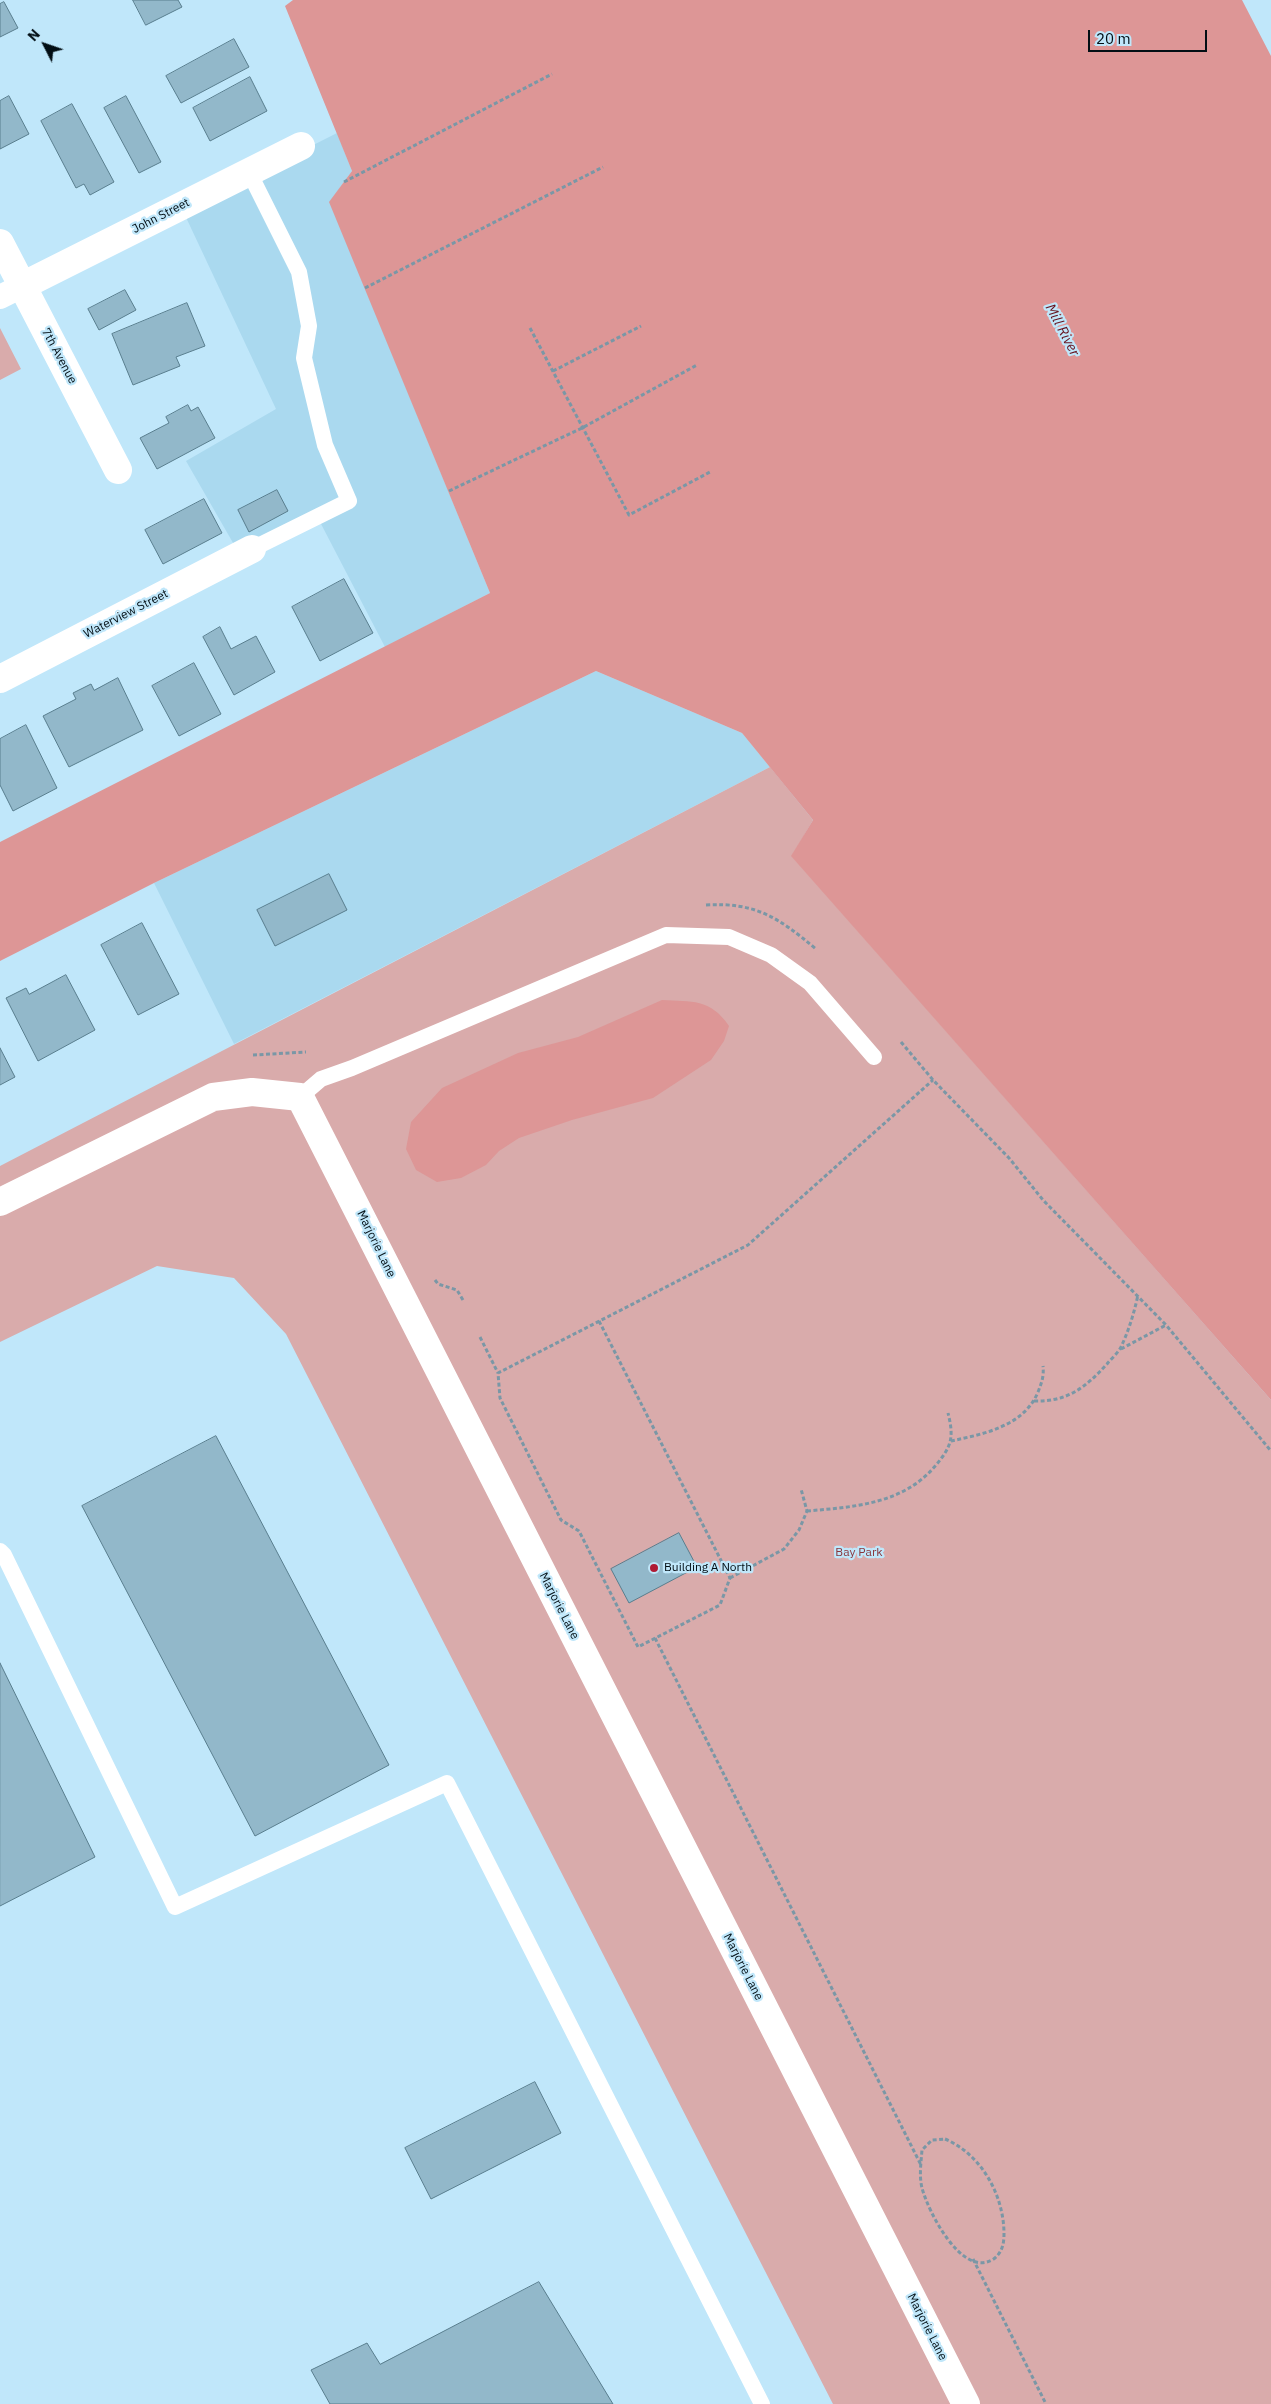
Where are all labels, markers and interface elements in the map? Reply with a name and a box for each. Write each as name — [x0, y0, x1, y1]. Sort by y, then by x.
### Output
north arrow — [20, 20, 70, 70]
scale bar — [1091, 20, 1210, 52]
text: N — [24, 25, 44, 45]
text: 20 m — [1096, 29, 1131, 48]
street label: John Street — [130, 195, 192, 237]
water label: Mill River — [1041, 301, 1083, 359]
street label: 7th Avenue — [38, 326, 80, 386]
street label: Waterview Street — [81, 587, 171, 641]
street label: Marjorie Lane — [354, 1208, 398, 1280]
park label: Bay Park — [835, 1546, 883, 1560]
place label: Building A North — [664, 1561, 752, 1575]
marker: Building A North — [648, 1562, 660, 1574]
street label: Marjorie Lane — [536, 1570, 582, 1642]
street label: Marjorie Lane — [720, 1931, 766, 2003]
street label: Marjorie Lane — [904, 2291, 950, 2363]

